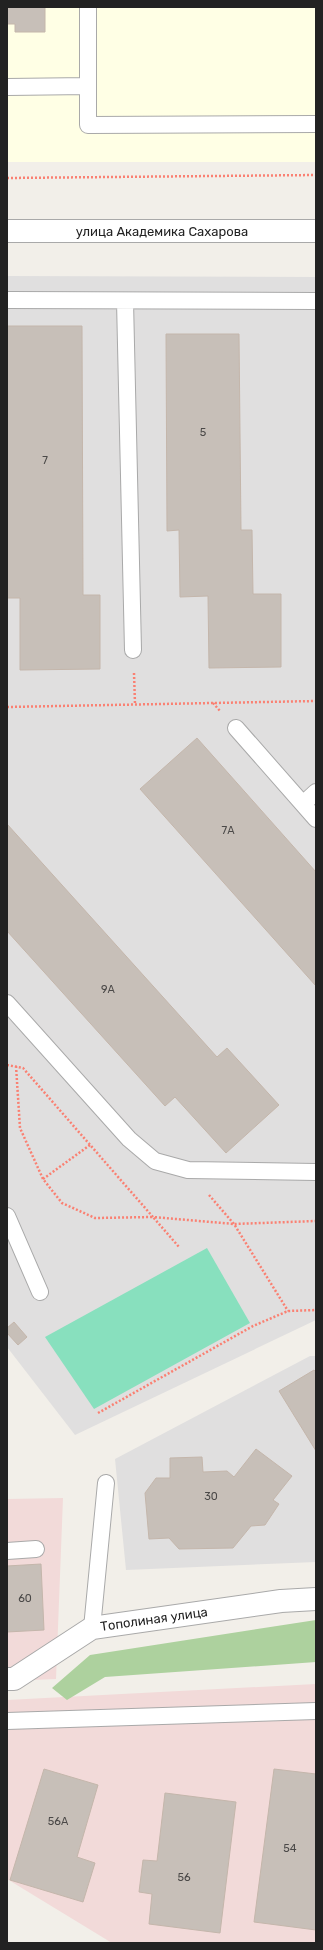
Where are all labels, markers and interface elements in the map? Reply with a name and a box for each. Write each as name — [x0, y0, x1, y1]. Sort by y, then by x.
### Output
street label: улица Академика Сахарова — [76, 224, 248, 239]
house number: 5 — [200, 426, 207, 439]
house number: 7 — [42, 454, 48, 467]
house number: 7А — [221, 824, 235, 837]
house number: 9А — [101, 983, 116, 996]
house number: 30 — [204, 1490, 218, 1503]
house number: 60 — [18, 1592, 32, 1605]
street label: Тополиная улица — [99, 1604, 209, 1634]
house number: 56А — [48, 1815, 69, 1828]
house number: 54 — [283, 1842, 297, 1855]
house number: 56 — [177, 1871, 191, 1884]

